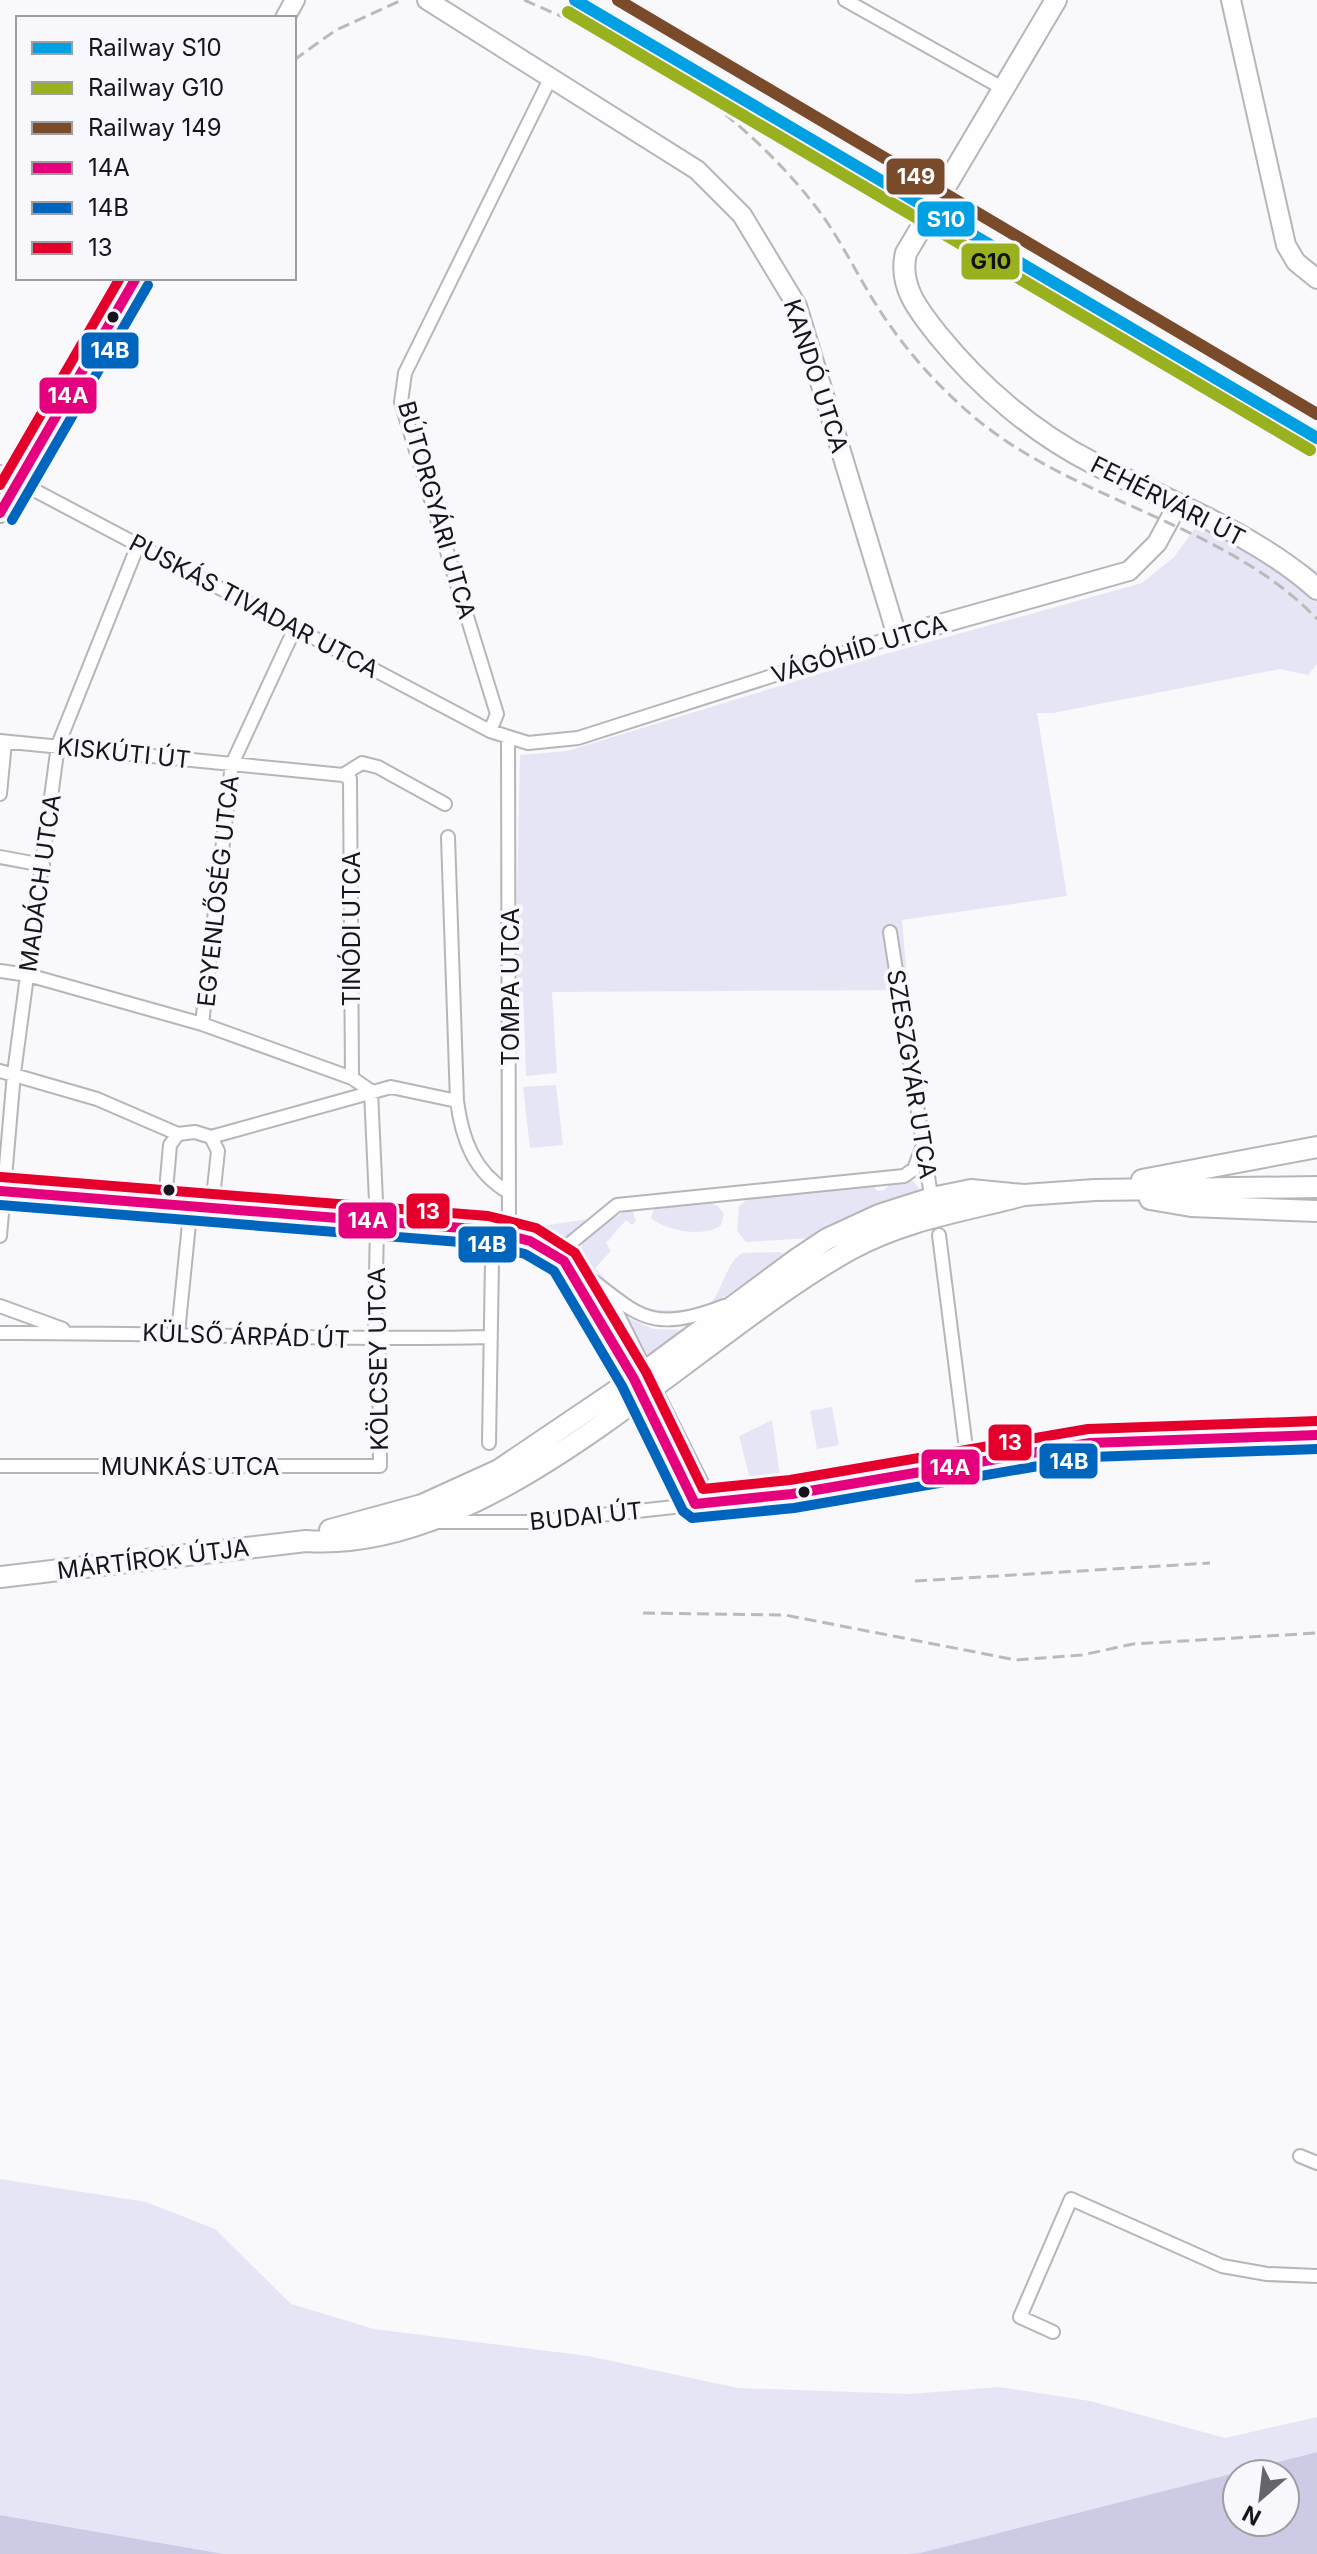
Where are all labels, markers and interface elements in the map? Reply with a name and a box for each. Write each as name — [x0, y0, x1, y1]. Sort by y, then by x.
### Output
legend — [16, 16, 296, 280]
text: Railway S10 — [88, 33, 222, 62]
text: Railway G10 — [88, 73, 224, 102]
text: Railway 149 — [88, 113, 222, 142]
text: 14A — [88, 153, 130, 182]
line badge: 149 — [885, 157, 946, 196]
text: 149 — [897, 163, 935, 189]
text: 14B — [88, 193, 129, 222]
line badge: S10 — [916, 200, 976, 238]
text: S10 — [927, 206, 965, 232]
text: 13 — [88, 233, 113, 262]
line badge: G10 — [960, 242, 1021, 281]
text: G10 — [971, 248, 1011, 274]
street label: KANDÓ UTCA — [778, 296, 854, 456]
unlabelled marker — [105, 309, 121, 325]
line badge: 14B — [80, 331, 140, 370]
text: 14B — [91, 337, 129, 363]
line badge: 14A — [38, 376, 98, 415]
text: 14A — [48, 382, 88, 408]
street label: BÚTORGYÁRI UTCA — [392, 397, 483, 622]
street label: FEHÉRVÁRI ÚT — [1086, 449, 1250, 552]
street label: PUSKÁS TIVADAR UTCA — [124, 527, 384, 684]
street label: VÁGÓHÍD UTCA — [768, 608, 950, 689]
street label: KISKÚTI ÚT — [56, 731, 192, 774]
street label: EGYENLŐSÉG UTCA — [190, 774, 245, 1008]
street label: MADÁCH UTCA — [12, 792, 67, 974]
street label: TINÓDI UTCA — [337, 851, 366, 1007]
street label: TOMPA UTCA — [496, 908, 525, 1066]
street label: SZESZGYÁR UTCA — [881, 967, 944, 1181]
unlabelled marker — [161, 1182, 177, 1198]
line badge: 13 — [405, 1192, 451, 1230]
text: 13 — [416, 1198, 440, 1224]
line badge: 14A — [337, 1201, 398, 1240]
text: 14A — [348, 1207, 388, 1233]
line badge: 14B — [457, 1225, 518, 1264]
text: 14B — [468, 1231, 506, 1257]
street label: KÖLCSEY UTCA — [362, 1267, 394, 1451]
street label: KÜLSŐ ÁRPÁD ÚT — [142, 1317, 350, 1354]
line badge: 13 — [987, 1423, 1033, 1462]
text: 13 — [998, 1429, 1022, 1455]
line badge: 14B — [1038, 1442, 1099, 1480]
line badge: 14A — [920, 1448, 981, 1486]
text: 14B — [1050, 1448, 1088, 1474]
street label: MUNKÁS UTCA — [101, 1451, 279, 1481]
text: 14A — [930, 1454, 970, 1480]
unlabelled marker — [796, 1484, 812, 1500]
street label: BUDAI ÚT — [528, 1495, 644, 1536]
street label: MÁRTÍROK ÚTJA — [55, 1532, 251, 1585]
north arrow — [1221, 2458, 1301, 2538]
text: N — [1238, 2500, 1265, 2531]

